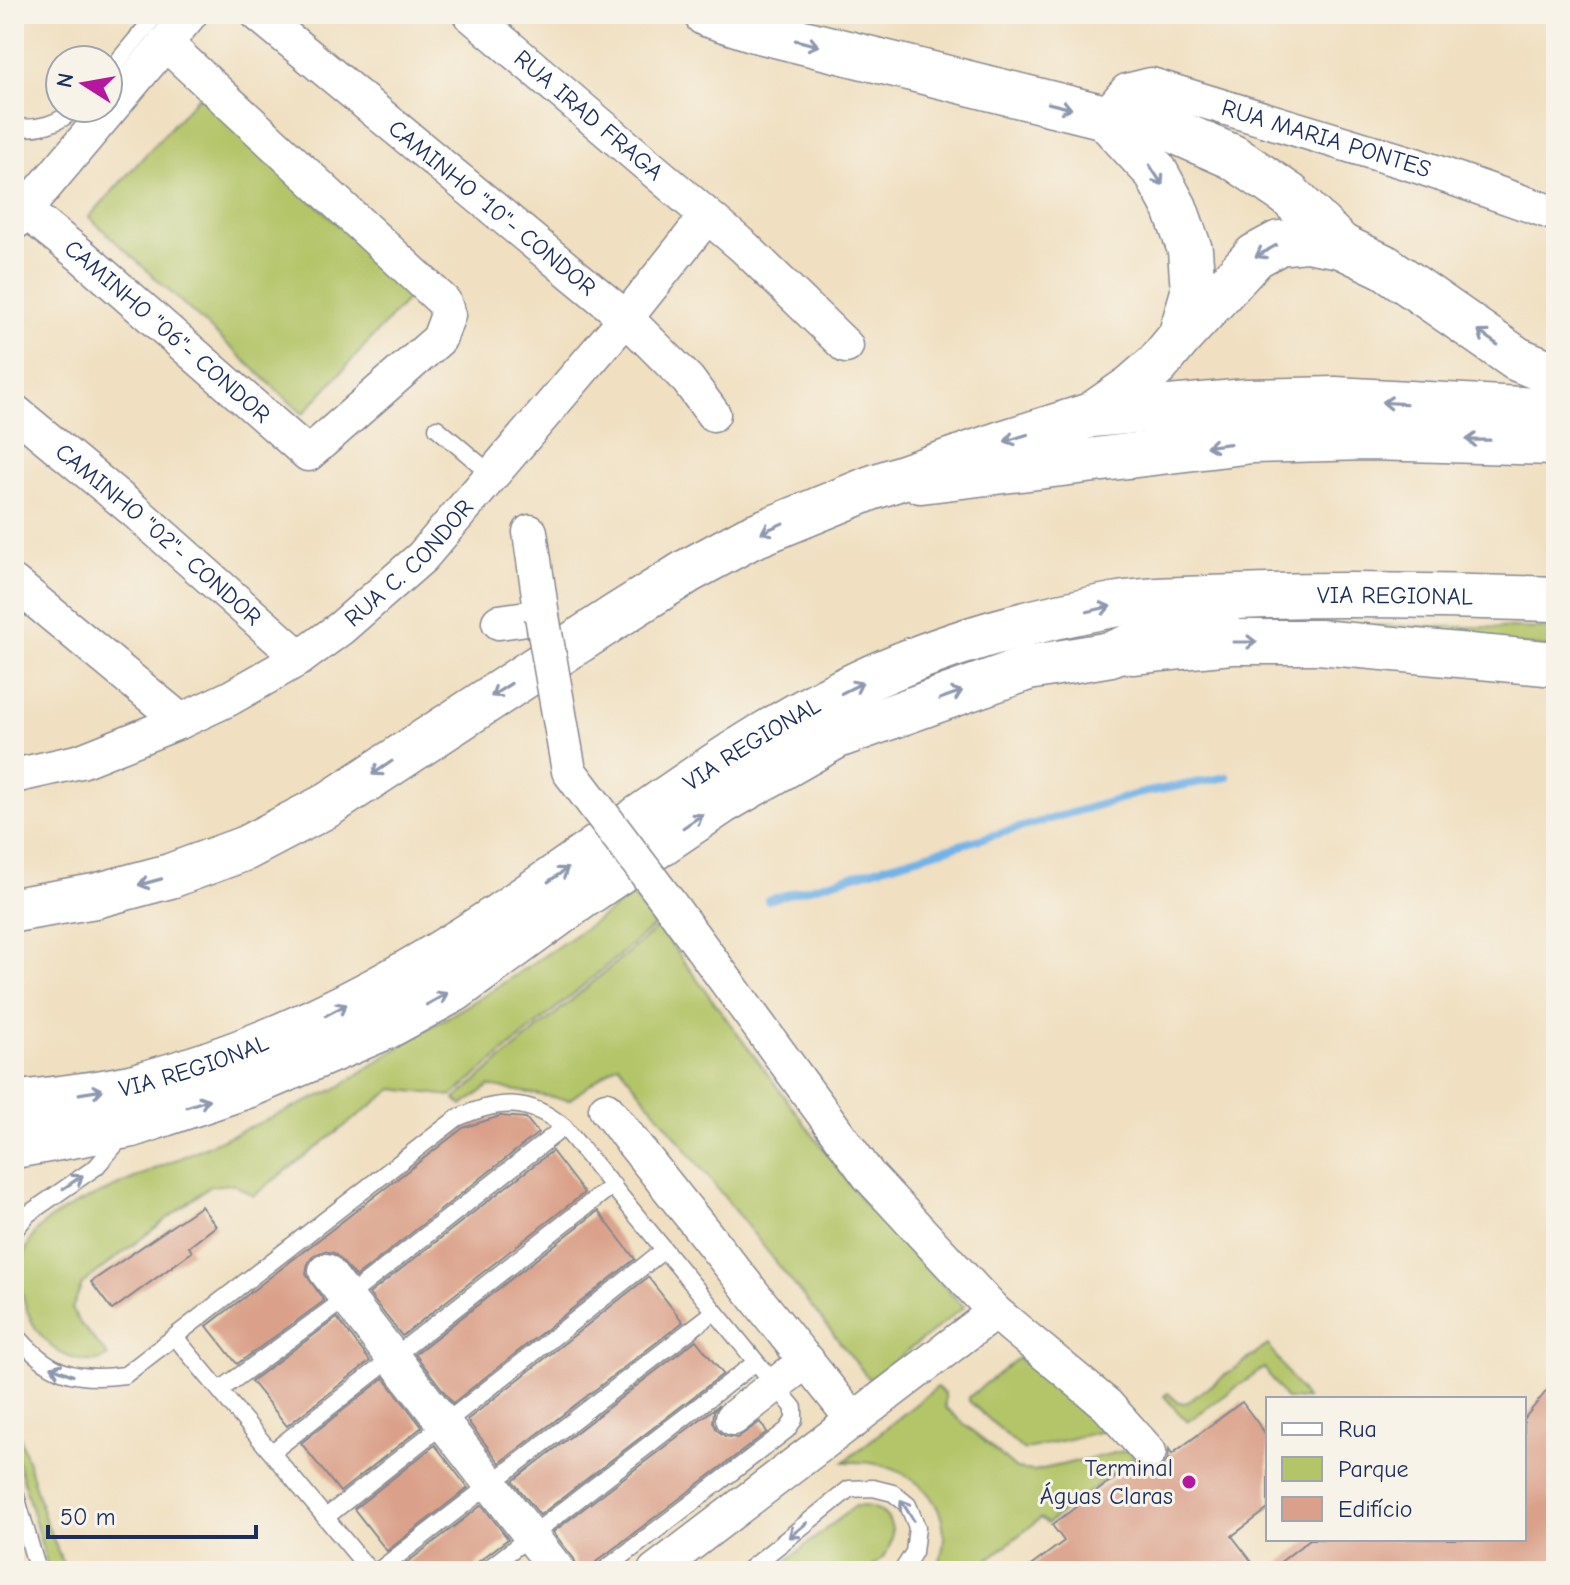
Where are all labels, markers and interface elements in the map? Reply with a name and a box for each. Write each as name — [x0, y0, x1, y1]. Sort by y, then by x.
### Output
one-way arrow — [794, 36, 820, 51]
north arrow — [44, 44, 124, 124]
street label: RUA IRAD FRAGA — [509, 44, 669, 186]
text: N — [51, 71, 79, 90]
street label: RUA MARIA PONTES — [1218, 93, 1435, 183]
one-way arrow — [1046, 99, 1072, 114]
street label: CAMINHO "10"- CONDOR — [383, 114, 602, 301]
one-way arrow — [1148, 164, 1165, 186]
street label: CAMINHO "06"- CONDOR — [59, 234, 276, 429]
one-way arrow — [1255, 243, 1278, 259]
one-way arrow — [1477, 330, 1499, 346]
one-way arrow — [1381, 395, 1408, 410]
one-way arrow — [1004, 432, 1029, 446]
one-way arrow — [1465, 433, 1492, 448]
street label: CAMINHO "02"- CONDOR — [50, 437, 267, 631]
one-way arrow — [1205, 437, 1232, 452]
street label: RUA C. CONDOR — [339, 494, 479, 632]
one-way arrow — [760, 521, 784, 536]
street label: VIA REGIONAL — [1317, 581, 1473, 611]
one-way arrow — [1085, 600, 1111, 615]
one-way arrow — [1231, 634, 1258, 650]
one-way arrow — [840, 679, 864, 695]
one-way arrow — [490, 682, 513, 698]
one-way arrow — [938, 687, 963, 702]
street label: VIA REGIONAL — [678, 691, 825, 797]
one-way arrow — [372, 759, 394, 776]
one-way arrow — [682, 813, 704, 829]
one-way arrow — [547, 867, 569, 883]
one-way arrow — [138, 875, 164, 890]
one-way arrow — [424, 991, 448, 1007]
one-way arrow — [324, 1002, 348, 1017]
street label: VIA REGIONAL — [116, 1028, 272, 1103]
one-way arrow — [78, 1084, 103, 1099]
one-way arrow — [186, 1094, 211, 1109]
one-way arrow — [62, 1174, 84, 1190]
one-way arrow — [50, 1363, 75, 1377]
legend — [1266, 1397, 1526, 1541]
text: Rua — [1338, 1415, 1377, 1443]
place label: Terminal Águas Claras — [1040, 1454, 1173, 1510]
text: Parque — [1338, 1455, 1409, 1483]
marker: Terminal Águas Claras — [1180, 1473, 1198, 1491]
scale bar — [48, 1489, 256, 1539]
text: Edifício — [1338, 1495, 1413, 1523]
one-way arrow — [899, 1499, 915, 1522]
text: 50 m — [60, 1503, 116, 1531]
one-way arrow — [788, 1521, 809, 1539]

